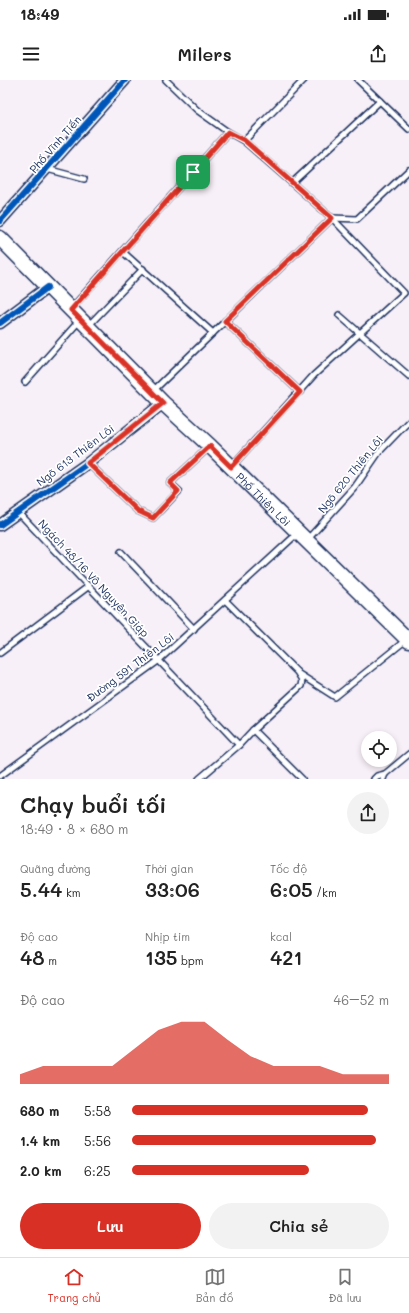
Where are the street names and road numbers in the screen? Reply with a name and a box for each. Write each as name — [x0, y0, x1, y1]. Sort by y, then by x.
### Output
street label: Phố Vĩnh Tiến — [26, 112, 84, 176]
street label: Ngõ 613 Thiên Lôi — [33, 421, 117, 489]
street label: Ngõ 620 Thiên Lôi — [314, 432, 386, 516]
street label: Phố Thiên Lôi — [233, 469, 294, 529]
street label: Ngách 48/16 Vô Nguyên Giáp — [35, 516, 153, 640]
street label: Đường 591 Thiên Lôi — [83, 629, 177, 705]

